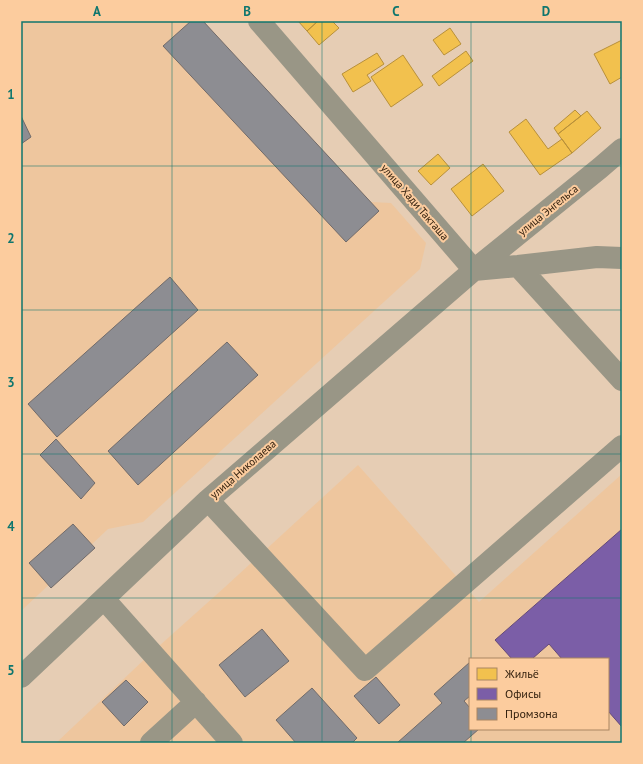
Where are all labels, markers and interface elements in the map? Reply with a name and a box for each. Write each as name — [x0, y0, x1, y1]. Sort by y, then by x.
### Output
text: A — [93, 3, 101, 20]
text: B — [243, 3, 251, 20]
text: C — [392, 3, 400, 20]
text: D — [542, 3, 550, 20]
text: 1 — [7, 86, 15, 103]
street label: улица Хади Такташа — [378, 161, 452, 243]
street label: улица Энгельса — [515, 181, 581, 239]
text: 2 — [7, 230, 15, 247]
text: 3 — [7, 374, 15, 391]
street label: улица Николаева — [207, 437, 279, 501]
text: 4 — [7, 518, 15, 535]
legend — [469, 658, 609, 730]
text: 5 — [7, 662, 15, 679]
text: Жильё — [504, 666, 539, 681]
text: Офисы — [505, 686, 541, 701]
text: Промзона — [505, 706, 558, 721]

